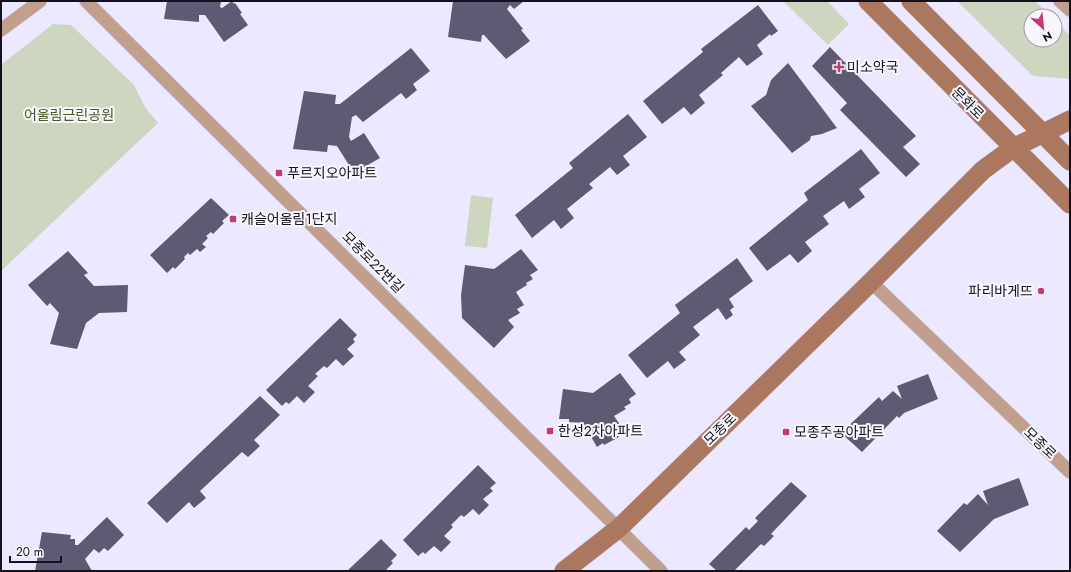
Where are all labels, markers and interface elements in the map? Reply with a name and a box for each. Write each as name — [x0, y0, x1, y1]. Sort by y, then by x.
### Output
north arrow — [1023, 8, 1063, 48]
text: N — [1040, 28, 1055, 46]
place label: 미소약국 — [847, 57, 899, 77]
marker: 미소약국 — [834, 62, 844, 72]
street label: 문화로 — [947, 82, 989, 124]
park label: 어울림근린공원 — [24, 105, 114, 125]
place label: 푸르지오아파트 — [287, 163, 377, 183]
marker: 푸르지오아파트 — [274, 168, 284, 178]
place label: 캐슬어울림1단지 — [241, 209, 337, 229]
marker: 캐슬어울림1단지 — [228, 214, 238, 224]
street label: 모종로22번길 — [338, 227, 408, 297]
place label: 파리바게뜨 — [969, 281, 1033, 301]
marker: 파리바게뜨 — [1036, 286, 1046, 296]
street label: 모종로 — [699, 408, 741, 450]
place label: 한성2차아파트 — [558, 421, 643, 441]
place label: 모종주공아파트 — [794, 422, 884, 442]
street label: 모종로 — [1019, 422, 1061, 464]
marker: 한성2차아파트 — [545, 426, 555, 436]
marker: 모종주공아파트 — [781, 427, 791, 437]
scale bar — [10, 538, 61, 564]
text: 20 m — [16, 543, 43, 561]

